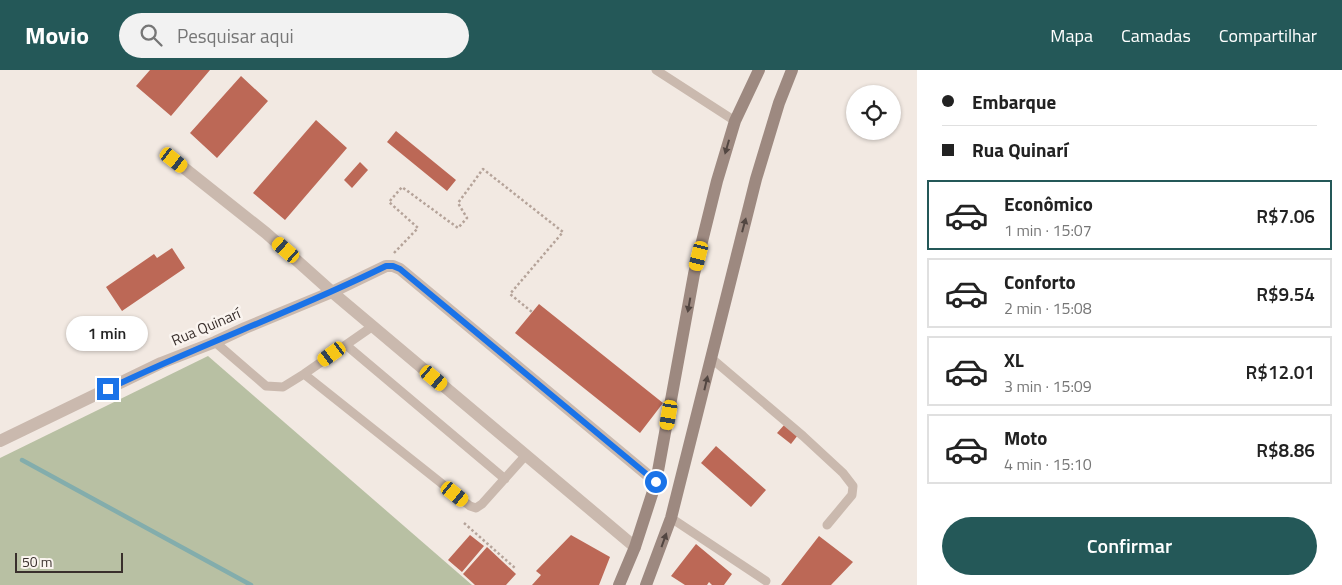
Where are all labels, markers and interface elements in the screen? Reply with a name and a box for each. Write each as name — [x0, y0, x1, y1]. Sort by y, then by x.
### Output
search box — [119, 13, 469, 58]
text: Movio — [25, 17, 89, 53]
icon: search — [137, 21, 165, 49]
text: Pesquisar aqui — [177, 21, 294, 50]
text: Mapa — [1050, 22, 1093, 49]
text: Camadas — [1121, 22, 1191, 49]
text: Compartilhar — [1219, 22, 1317, 49]
map controls — [846, 85, 901, 140]
button: locate — [846, 85, 901, 140]
text: Embarque — [972, 87, 1056, 116]
text: Rua Quinarí — [972, 135, 1068, 164]
one-way arrow — [723, 140, 731, 155]
car — [157, 145, 190, 175]
text: Econômico — [1004, 189, 1093, 218]
icon: car — [944, 193, 989, 238]
text: R$7.06 — [1256, 201, 1315, 230]
one-way arrow — [741, 217, 749, 232]
text: 1 min · 15:07 — [1004, 218, 1092, 242]
car — [269, 234, 302, 266]
car — [688, 240, 709, 272]
text: Conforto — [1004, 267, 1076, 296]
icon: car — [944, 271, 989, 316]
text: R$9.54 — [1256, 279, 1315, 308]
text: 2 min · 15:08 — [1004, 296, 1092, 320]
one-way arrow — [684, 297, 692, 313]
street label: Rua Quinarí — [168, 301, 246, 351]
callout: 1 min — [67, 316, 149, 352]
text: 1 min — [88, 321, 126, 345]
car — [315, 339, 348, 369]
text: XL — [1004, 345, 1024, 374]
icon: car — [944, 349, 989, 394]
text: R$12.01 — [1246, 357, 1315, 386]
car — [417, 363, 450, 393]
one-way arrow — [702, 374, 710, 390]
text: 3 min · 15:09 — [1004, 374, 1092, 398]
route end — [97, 378, 119, 400]
car — [659, 399, 678, 431]
text: Moto — [1004, 423, 1047, 452]
icon: car — [944, 427, 989, 472]
text: R$8.86 — [1256, 435, 1315, 464]
text: 4 min · 15:10 — [1004, 452, 1092, 476]
route start — [645, 471, 667, 493]
car — [438, 479, 471, 509]
button: Confirmar — [942, 517, 1317, 575]
one-way arrow — [661, 532, 668, 547]
scale bar — [15, 550, 122, 573]
text: 50 m — [22, 551, 52, 572]

